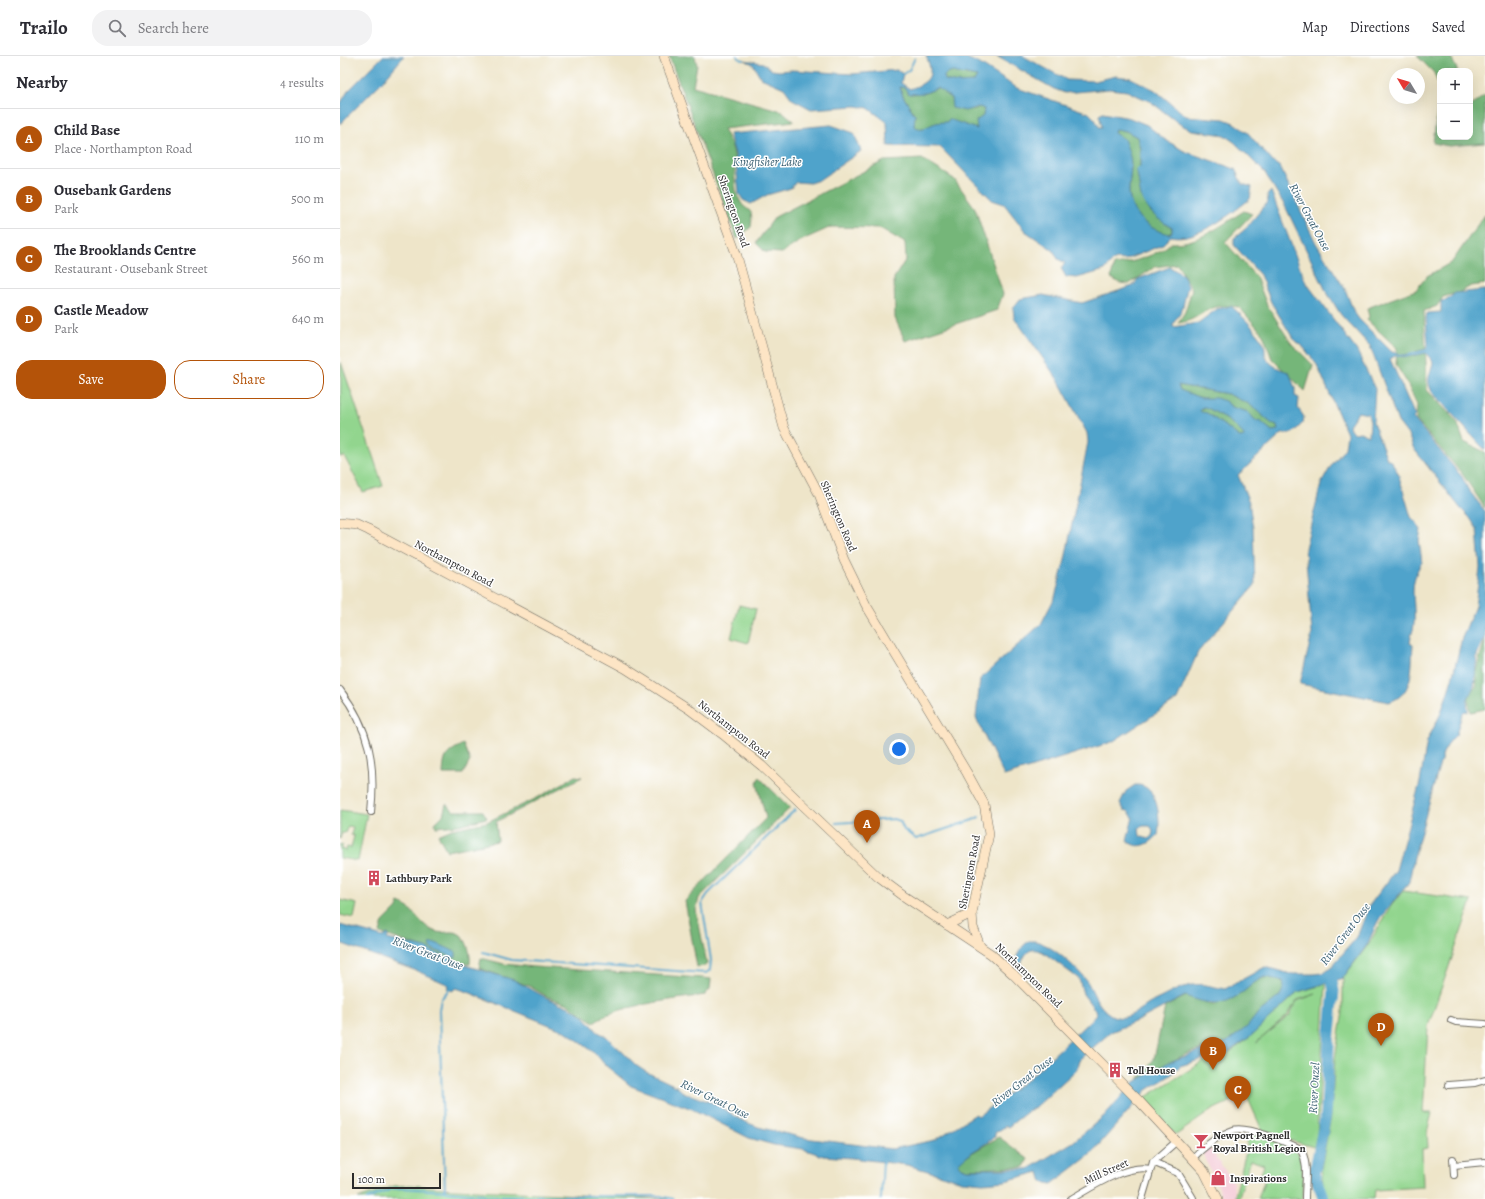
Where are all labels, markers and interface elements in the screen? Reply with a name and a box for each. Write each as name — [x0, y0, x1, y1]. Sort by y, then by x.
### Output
search box — [92, 10, 372, 46]
text: Trailo — [20, 15, 68, 41]
icon: search — [106, 17, 128, 39]
text: Search here — [138, 18, 209, 38]
text: Map — [1302, 18, 1328, 37]
text: Directions — [1350, 18, 1410, 37]
text: Saved — [1432, 18, 1465, 37]
north arrow — [1389, 68, 1425, 104]
map controls — [1437, 68, 1473, 140]
button: + — [1437, 68, 1473, 104]
text: Nearby — [16, 71, 67, 94]
text: 4 results — [280, 74, 324, 91]
button: − — [1437, 104, 1473, 140]
text: Child Base — [54, 120, 120, 140]
text: A — [25, 130, 33, 147]
text: 110 m — [295, 130, 324, 147]
text: Place · Northampton Road — [54, 140, 192, 157]
water label: Kingfisher Lake — [732, 154, 802, 170]
street label: Sherington Road — [714, 173, 753, 249]
text: Ousebank Gardens — [54, 180, 172, 200]
water label: River Great Ouse — [1285, 180, 1335, 254]
text: B — [25, 190, 33, 207]
text: 500 m — [291, 190, 324, 207]
text: Park — [54, 200, 78, 217]
text: The Brooklands Centre — [54, 240, 196, 260]
text: C — [25, 250, 33, 267]
text: 560 m — [292, 250, 324, 267]
text: Restaurant · Ousebank Street — [54, 260, 208, 277]
text: Castle Meadow — [54, 300, 148, 320]
text: D — [24, 310, 34, 327]
text: 640 m — [292, 310, 324, 327]
text: Park — [54, 320, 78, 337]
button: Save — [16, 360, 166, 399]
button: Share — [174, 360, 324, 399]
street label: Sherington Road — [817, 478, 860, 554]
street label: Northampton Road — [412, 536, 496, 591]
street label: Northampton Road — [695, 697, 773, 762]
your location — [889, 739, 909, 759]
pin: A — [854, 810, 880, 843]
street label: Sherington Road — [955, 833, 984, 911]
building icon: Lathbury Park — [365, 869, 383, 887]
place label: Lathbury Park — [386, 871, 452, 886]
water label: River Great Ouse — [1316, 899, 1374, 969]
water label: River Great Ouse — [390, 932, 466, 974]
street label: Northampton Road — [992, 940, 1065, 1011]
pin: D — [1368, 1013, 1394, 1046]
pin: B — [1200, 1037, 1226, 1070]
water label: River Great Ouse — [988, 1051, 1057, 1110]
building icon: Toll House — [1106, 1061, 1124, 1079]
water label: River Ouzel — [1305, 1062, 1323, 1114]
place label: Toll House — [1127, 1063, 1175, 1078]
water label: River Great Ouse — [678, 1076, 753, 1123]
pin: C — [1225, 1076, 1251, 1109]
place label: Newport Pagnell Royal British Legion — [1213, 1128, 1306, 1156]
bar icon: Newport Pagnell Royal British Legion — [1192, 1132, 1210, 1150]
street label: Mill Street — [1082, 1155, 1131, 1188]
shop icon: Inspirations — [1209, 1169, 1227, 1187]
scale bar — [352, 1171, 441, 1190]
place label: Inspirations — [1230, 1171, 1287, 1186]
text: 100 m — [358, 1172, 385, 1187]

